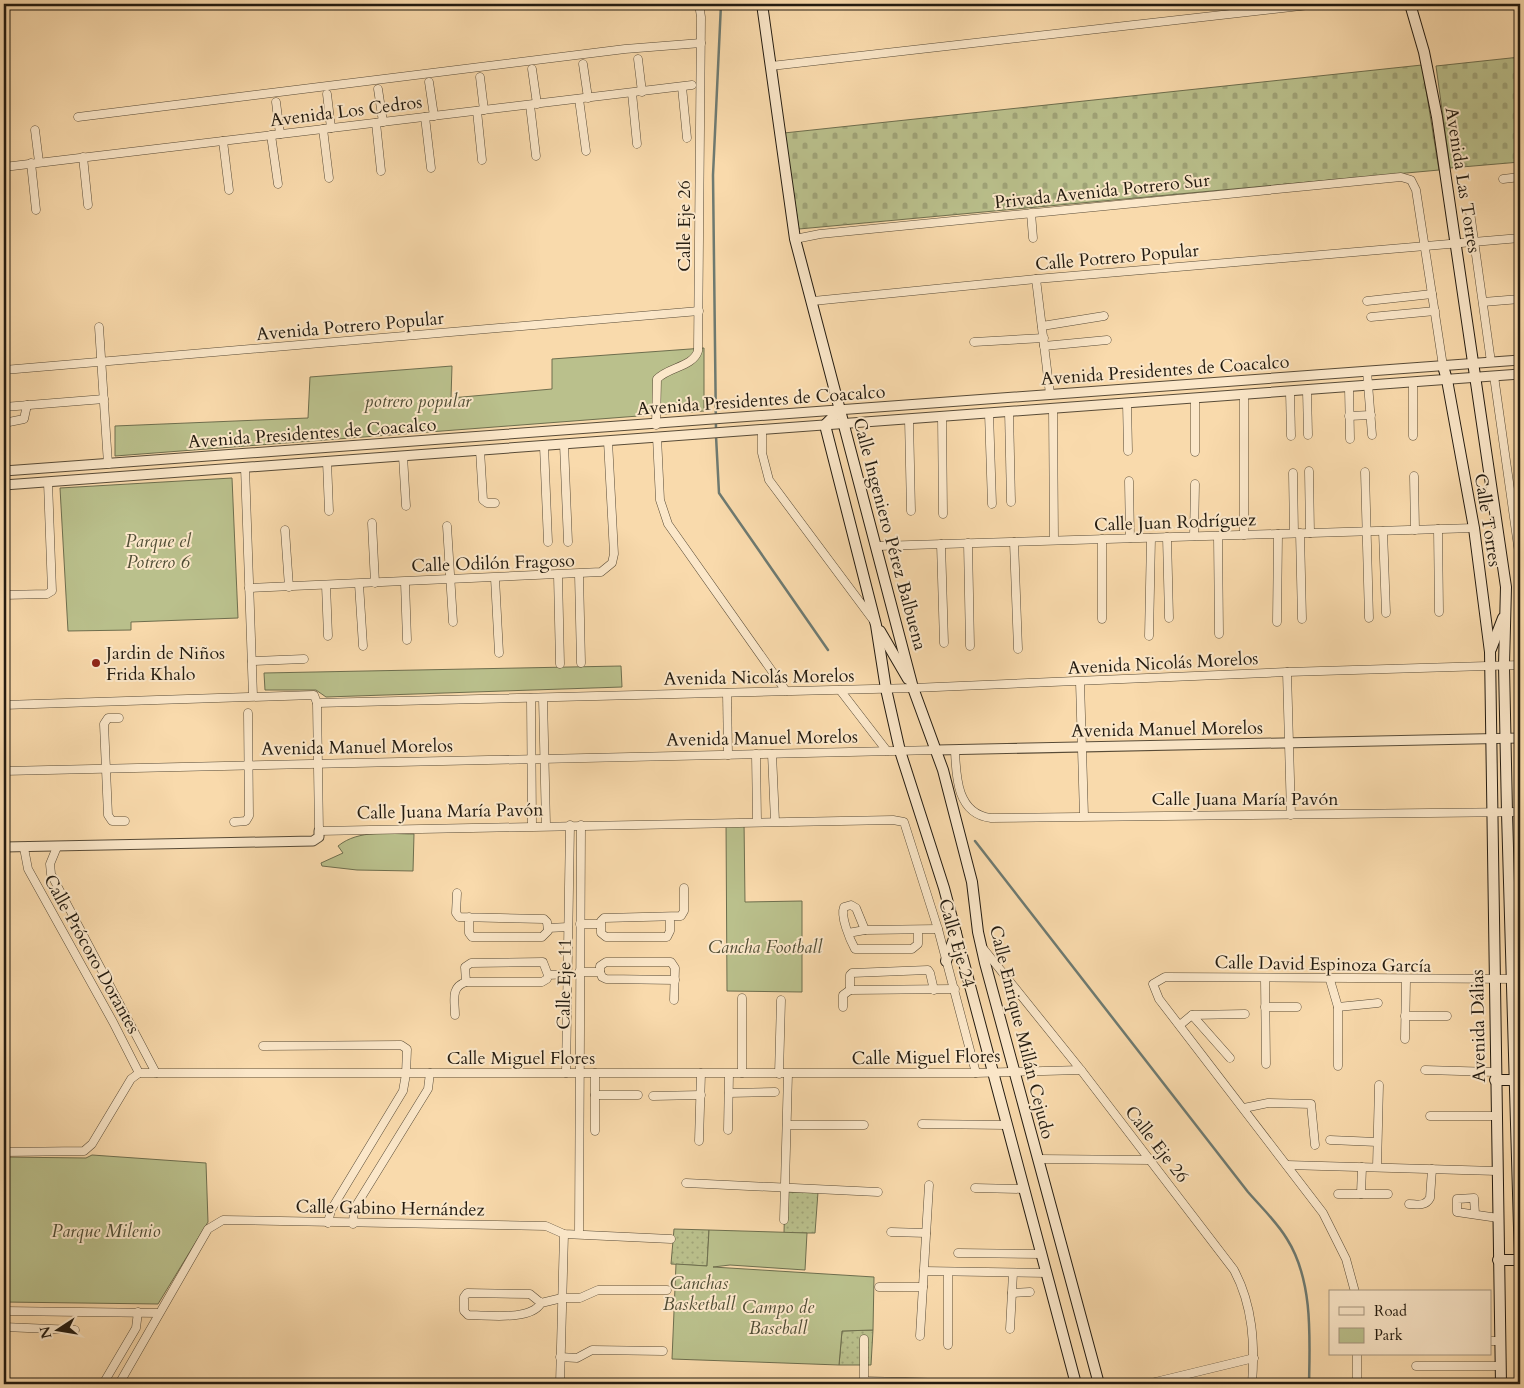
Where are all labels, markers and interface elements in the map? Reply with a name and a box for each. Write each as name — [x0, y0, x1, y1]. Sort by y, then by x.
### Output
street label: Avenida Los Cedros — [269, 90, 423, 133]
street label: Avenida Las Torres — [1439, 105, 1486, 255]
street label: Privada Avenida Potrero Sur — [993, 168, 1211, 215]
street label: Calle Eje 26 — [672, 180, 697, 272]
street label: Calle Potrero Popular — [1034, 238, 1200, 277]
street label: Avenida Potrero Popular — [255, 306, 445, 347]
street label: Avenida Presidentes de Coacalco — [1040, 349, 1290, 392]
street label: Avenida Presidentes de Coacalco — [636, 379, 886, 422]
park label: potrero popular — [363, 389, 472, 414]
street label: Avenida Presidentes de Coacalco — [187, 412, 437, 455]
street label: Calle Ingeniero Pérez Balbuena — [846, 415, 933, 653]
street label: Calle Torres — [1468, 472, 1507, 568]
street label: Calle Juan Rodríguez — [1094, 507, 1256, 538]
park label: Parque el Potrero 6 — [125, 529, 192, 575]
street label: Calle Odilón Fragoso — [411, 548, 575, 579]
place label: Jardin de Niños Frida Khalo — [103, 641, 225, 687]
street label: Avenida Nicolás Morelos — [1067, 646, 1259, 681]
marker: Jardin de Niños Frida Khalo — [90, 657, 102, 669]
street label: Avenida Nicolás Morelos — [663, 663, 855, 692]
street label: Avenida Manuel Morelos — [1071, 715, 1263, 744]
street label: Avenida Manuel Morelos — [666, 724, 858, 753]
street label: Avenida Manuel Morelos — [261, 733, 453, 762]
street label: Calle Juana María Pavón — [1152, 787, 1339, 812]
street label: Calle Juana María Pavón — [356, 797, 544, 826]
street label: Calle Prócoro Dorantes — [37, 870, 146, 1038]
street label: Calle Eje 24 — [932, 896, 981, 990]
street label: Calle Enrique Millán Cejudo — [983, 923, 1060, 1142]
park label: Cancha Football — [708, 935, 823, 960]
street label: Calle Eje 11 — [551, 938, 578, 1030]
street label: Calle David Espinoza García — [1214, 950, 1432, 979]
street label: Avenida Dálias — [1465, 969, 1492, 1083]
street label: Calle Miguel Flores — [851, 1044, 1001, 1071]
street label: Calle Miguel Flores — [447, 1046, 595, 1071]
street label: Calle Eje 26 — [1119, 1101, 1195, 1188]
street label: Calle Gabino Hernández — [295, 1194, 485, 1223]
park label: Parque Milenio — [51, 1219, 161, 1244]
park label: Canchas Basketball — [663, 1271, 736, 1317]
legend — [1329, 1290, 1492, 1356]
park label: Campo de Baseball — [742, 1295, 815, 1341]
text: Road — [1374, 1301, 1407, 1321]
north arrow — [32, 1306, 82, 1356]
text: N — [35, 1325, 56, 1341]
text: Park — [1374, 1325, 1403, 1345]

